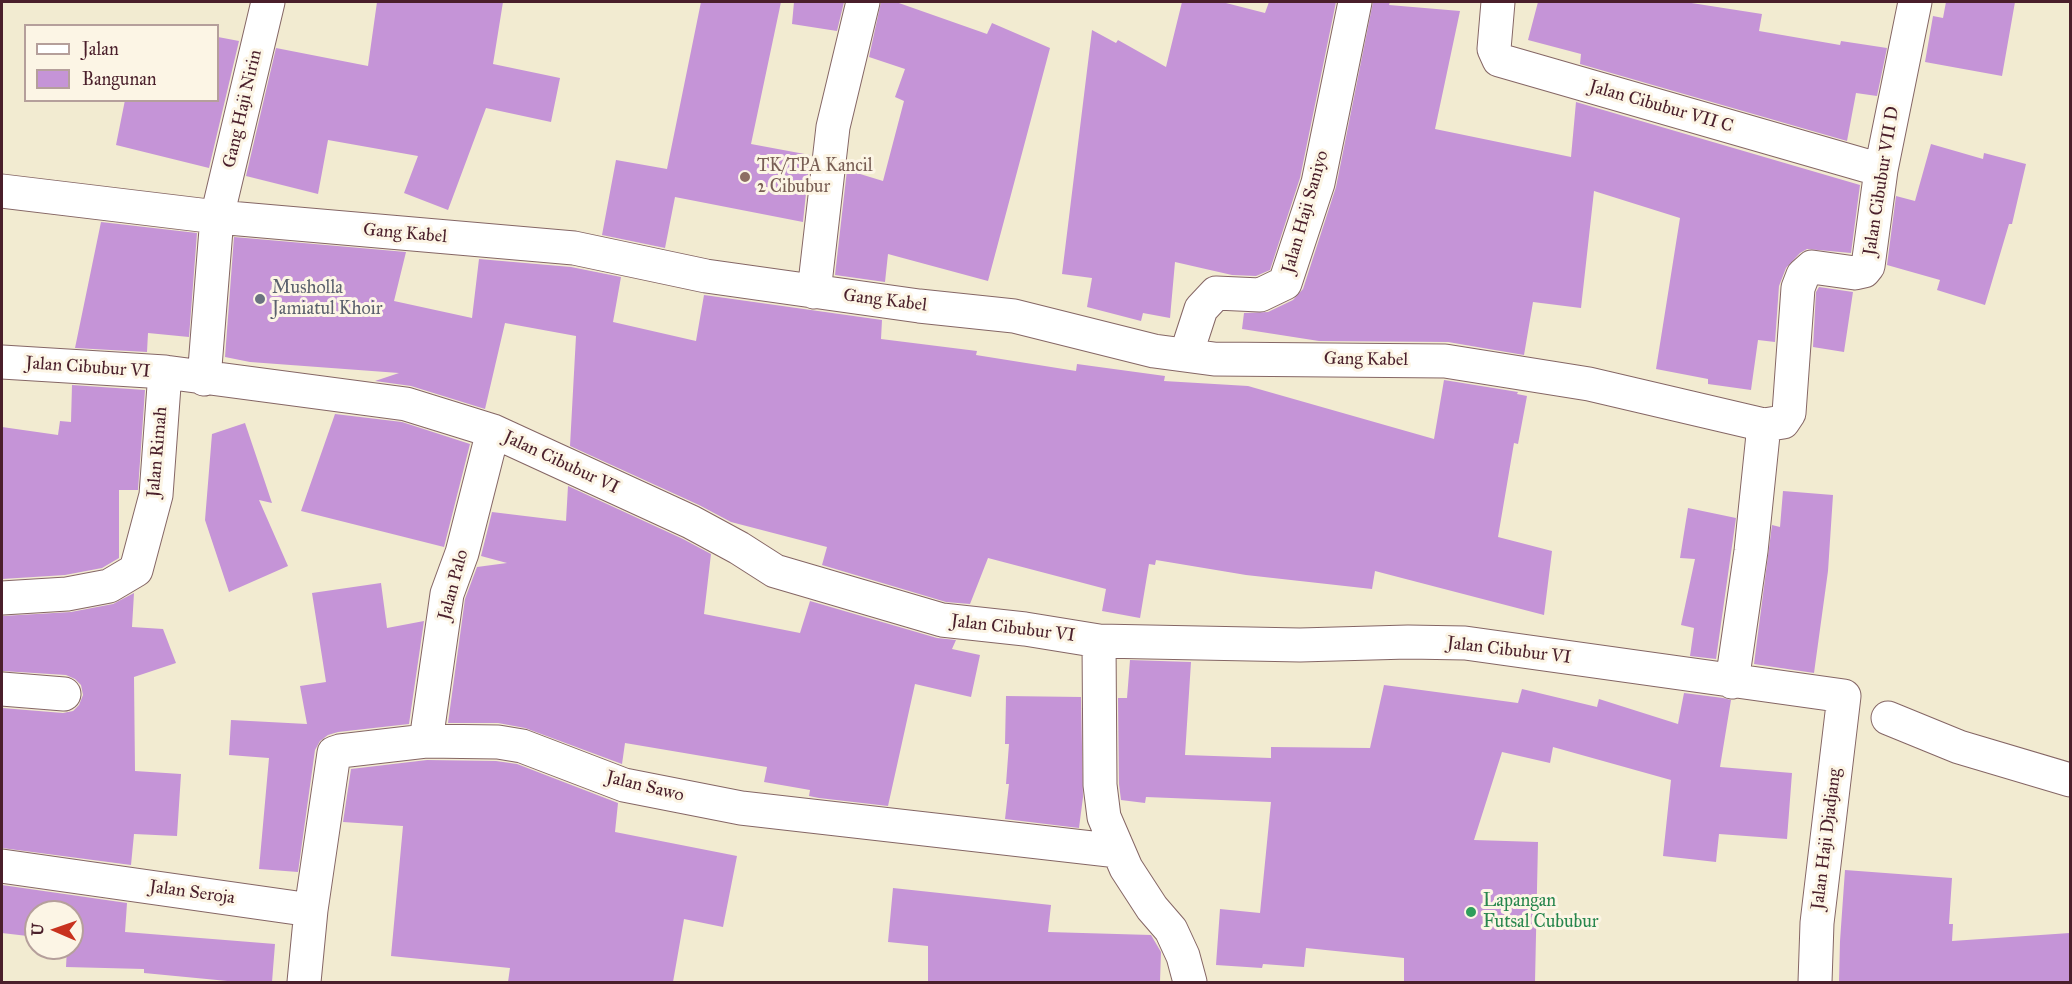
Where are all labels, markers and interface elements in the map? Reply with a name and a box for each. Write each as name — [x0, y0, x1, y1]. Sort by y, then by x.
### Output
legend — [24, 24, 219, 102]
text: Jalan — [82, 38, 119, 60]
street label: Gang Haji Nirin — [219, 48, 267, 170]
text: Bangunan — [82, 68, 157, 90]
street label: Jalan Cibubur VII C — [1586, 76, 1736, 138]
street label: Jalan Cibubur VII D — [1860, 105, 1904, 257]
street label: Jalan Haji Saniyo — [1278, 148, 1334, 276]
place label: TK/TPA Kancil 2 Cibubur — [757, 156, 873, 198]
marker: TK/TPA Kancil 2 Cibubur — [738, 170, 752, 184]
street label: Gang Kabel — [362, 220, 448, 248]
place label: Musholla Jamiatul Khoir — [272, 278, 382, 320]
street label: Gang Kabel — [842, 285, 928, 317]
marker: Musholla Jamiatul Khoir — [253, 292, 267, 306]
street label: Gang Kabel — [1324, 348, 1408, 372]
street label: Jalan Cibubur VI — [25, 353, 151, 383]
street label: Jalan Rimah — [143, 406, 173, 498]
street label: Jalan Cibubur VI — [500, 427, 622, 499]
street label: Jalan Palo — [434, 547, 474, 623]
street label: Jalan Cibubur VI — [950, 611, 1076, 647]
street label: Jalan Cibubur VI — [1446, 633, 1572, 669]
street label: Jalan Sawo — [604, 767, 686, 807]
street label: Jalan Haji Djadjang — [1808, 767, 1846, 911]
street label: Jalan Seroja — [148, 876, 236, 910]
place label: Lapangan Futsal Cububur — [1483, 891, 1599, 934]
north arrow — [24, 900, 84, 960]
marker: Lapangan Futsal Cububur — [1464, 905, 1478, 919]
text: U — [28, 923, 47, 936]

